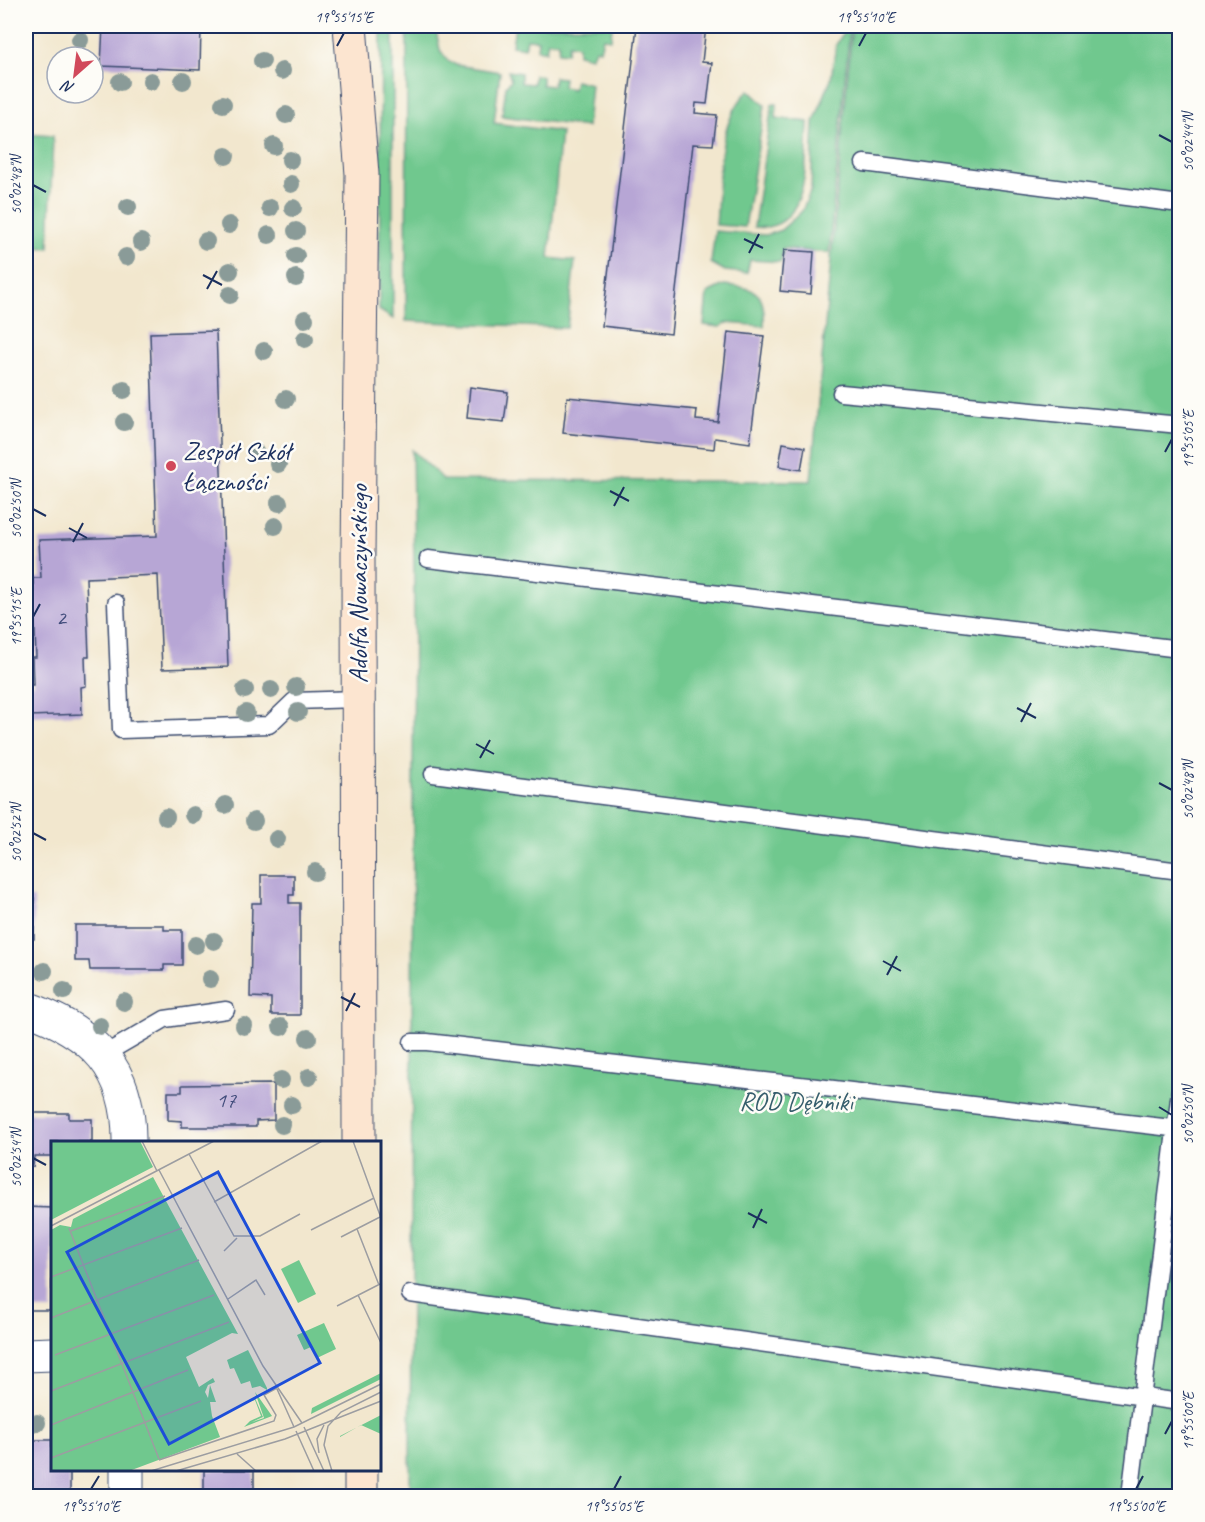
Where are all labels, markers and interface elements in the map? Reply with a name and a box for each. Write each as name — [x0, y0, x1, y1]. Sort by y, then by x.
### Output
text: 19°55'15"E — [315, 8, 375, 27]
text: 19°55'10"E — [837, 8, 897, 27]
north arrow — [45, 45, 105, 105]
text: N — [57, 75, 77, 99]
text: 50°02'44"N — [1179, 109, 1198, 172]
text: 50°02'48"N — [7, 152, 26, 215]
text: 19°55'05"E — [1179, 408, 1198, 468]
place label: Zespół Szkół Łączności — [183, 435, 295, 498]
marker: Zespół Szkół Łączności — [164, 459, 178, 473]
text: 50°02'50"N — [7, 476, 26, 539]
street label: Adolfa Nowaczyńskiego — [342, 483, 375, 683]
text: 19°55'15"E — [7, 586, 26, 646]
house number: 2 — [56, 604, 68, 632]
text: 50°02'48"N — [1179, 757, 1198, 820]
text: 50°02'52"N — [7, 800, 26, 863]
text: 50°02'50"N — [1179, 1082, 1198, 1145]
park label: ROD Dębniki — [739, 1085, 856, 1118]
house number: 17 — [216, 1086, 237, 1114]
text: 50°02'54"N — [7, 1125, 26, 1188]
inset map — [51, 1141, 381, 1471]
text: 19°55'00"E — [1179, 1390, 1198, 1450]
text: 19°55'10"E — [62, 1497, 122, 1516]
text: 19°55'05"E — [585, 1497, 645, 1516]
text: 19°55'00"E — [1107, 1497, 1167, 1516]

